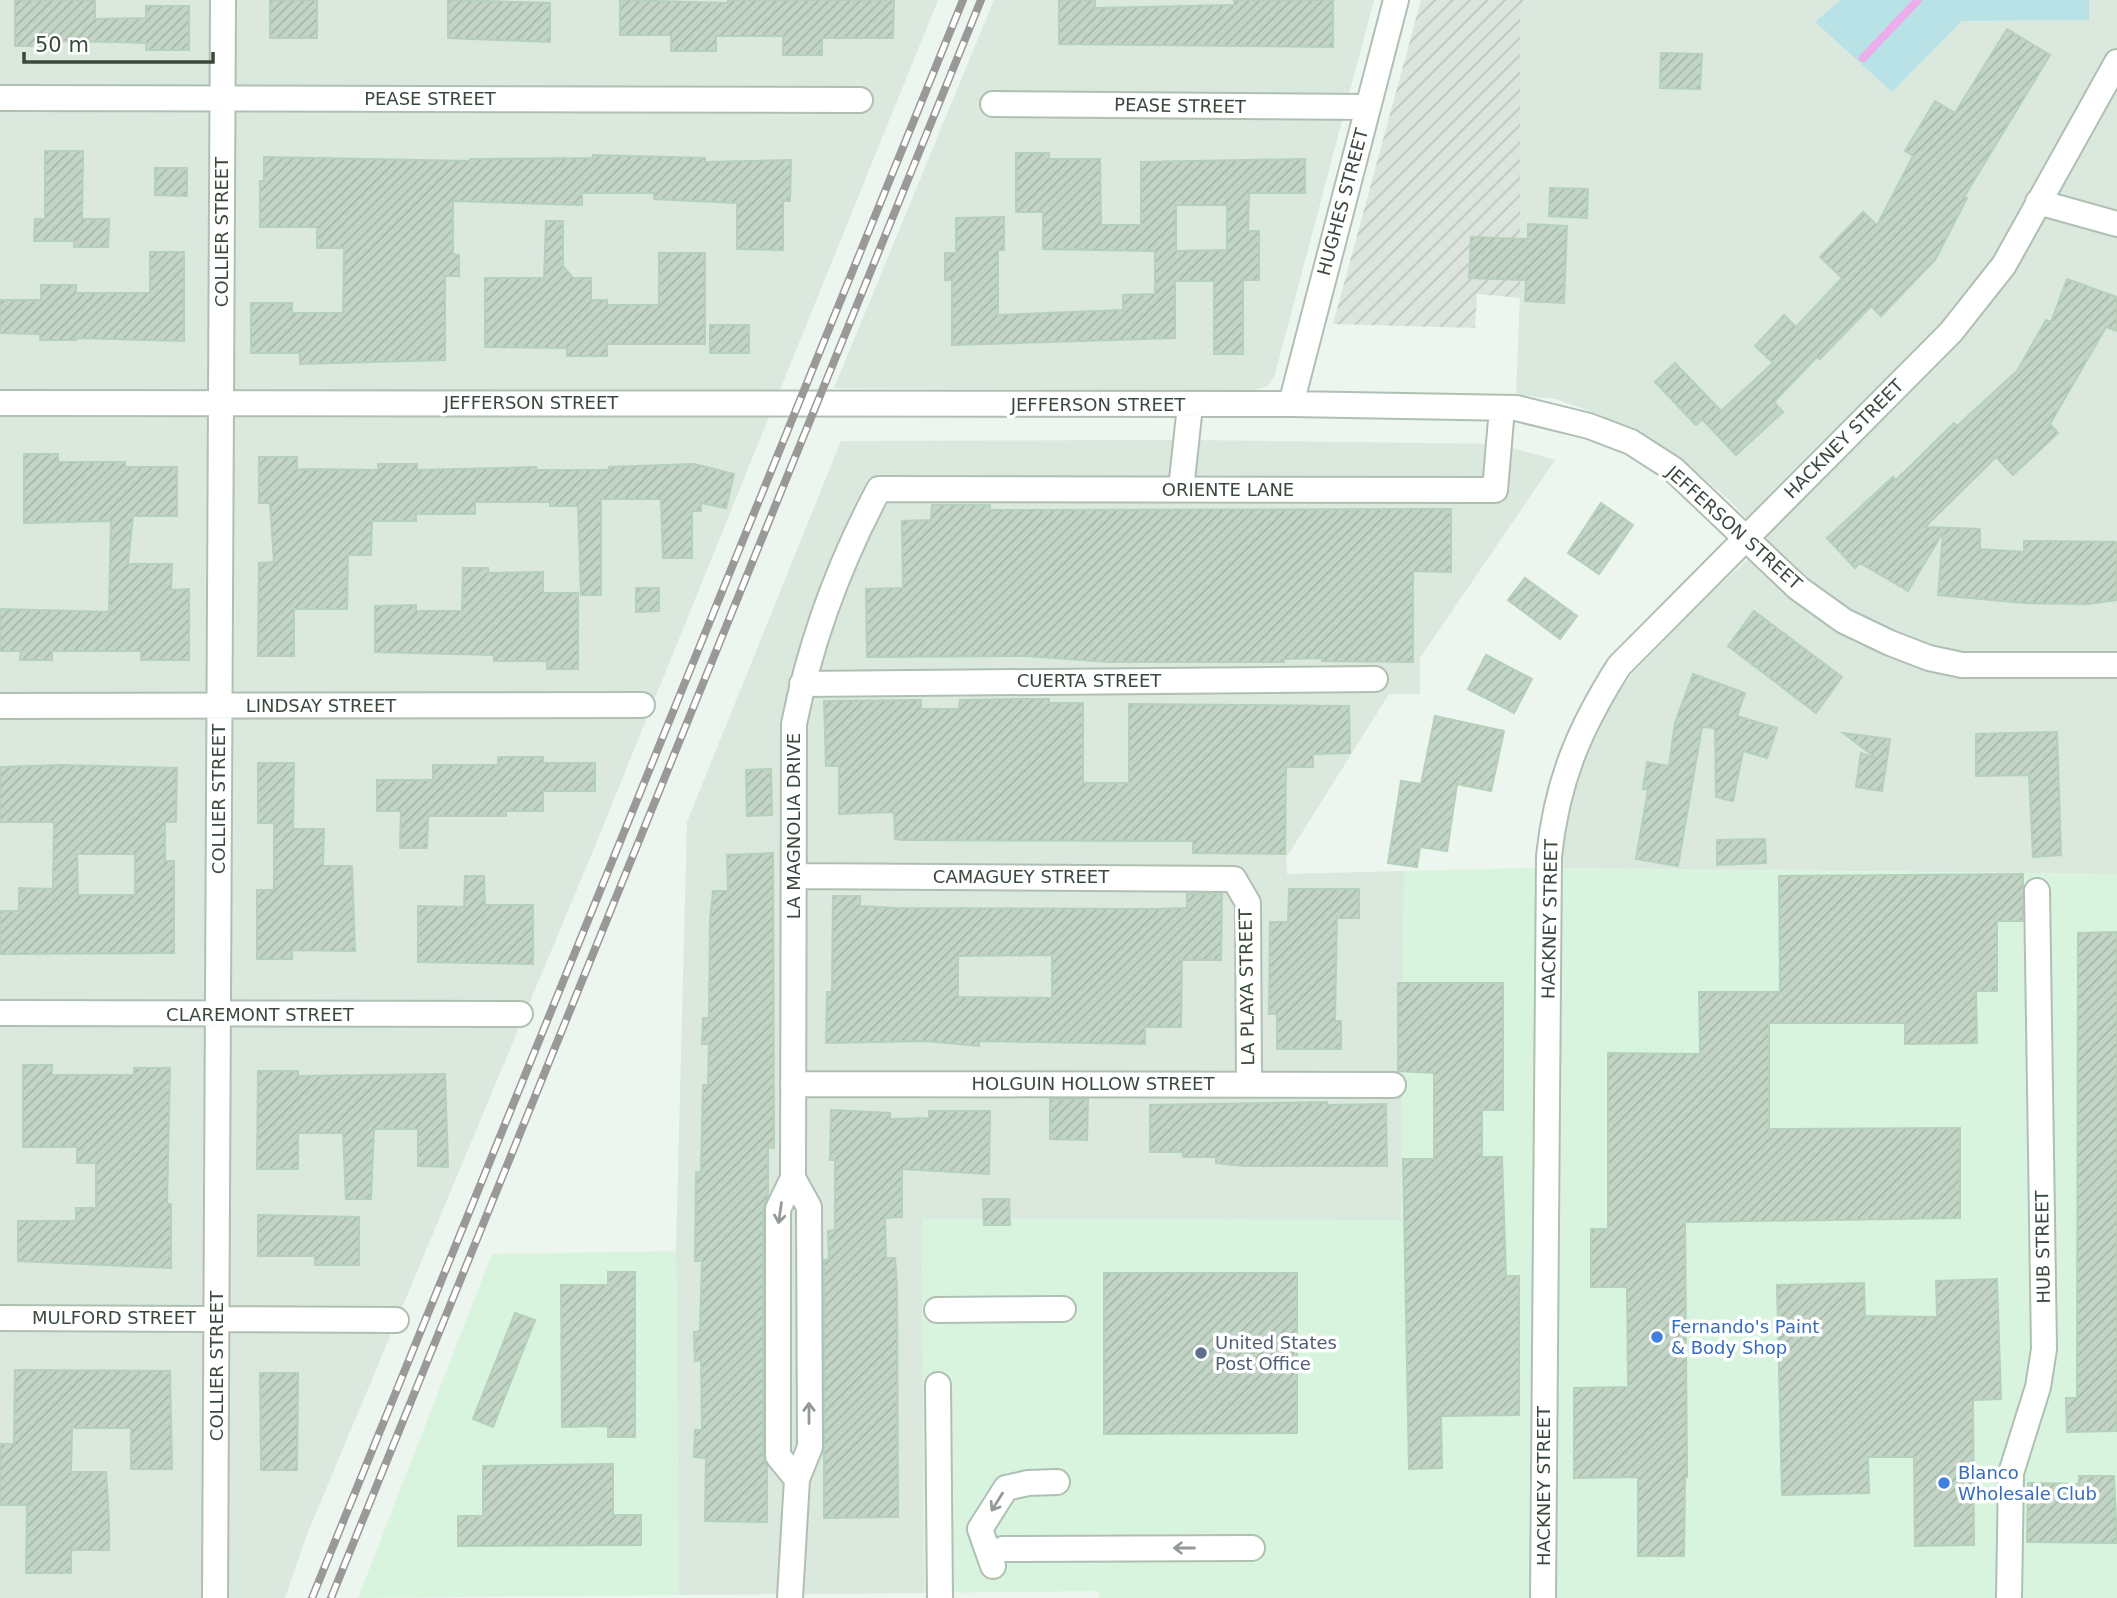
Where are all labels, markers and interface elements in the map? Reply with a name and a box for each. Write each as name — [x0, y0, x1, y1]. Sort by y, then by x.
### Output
scale bar — [24, 21, 214, 65]
text: 50 m — [35, 33, 89, 57]
street label: PEASE STREET — [364, 88, 497, 109]
street label: PEASE STREET — [1114, 94, 1247, 117]
street label: HUGHES STREET — [1313, 125, 1373, 278]
street label: COLLIER STREET — [211, 156, 232, 307]
street label: HACKNEY STREET — [1780, 374, 1908, 503]
street label: JEFFERSON STREET — [443, 392, 619, 413]
street label: JEFFERSON STREET — [1010, 394, 1186, 415]
street label: JEFFERSON STREET — [1662, 461, 1807, 595]
street label: ORIENTE LANE — [1162, 479, 1294, 500]
street label: CUERTA STREET — [1017, 670, 1162, 691]
street label: LINDSAY STREET — [246, 695, 397, 716]
street label: COLLIER STREET — [208, 723, 229, 874]
street label: LA MAGNOLIA DRIVE — [783, 733, 804, 919]
street label: HACKNEY STREET — [1538, 838, 1561, 999]
street label: CAMAGUEY STREET — [933, 866, 1110, 887]
street label: LA PLAYA STREET — [1235, 907, 1258, 1066]
street label: CLAREMONT STREET — [166, 1004, 355, 1025]
street label: HOLGUIN HOLLOW STREET — [972, 1073, 1215, 1094]
street label: HUB STREET — [2031, 1189, 2054, 1304]
one-way arrow — [773, 1201, 786, 1224]
street label: COLLIER STREET — [206, 1290, 227, 1441]
street label: MULFORD STREET — [32, 1307, 197, 1328]
place label: Fernando's Paint & Body Shop — [1671, 1316, 1819, 1358]
marker: Fernando's Paint & Body Shop — [1649, 1329, 1665, 1345]
place label: United States Post Office — [1215, 1332, 1337, 1374]
marker: United States Post Office — [1193, 1345, 1209, 1361]
one-way arrow — [802, 1402, 816, 1425]
street label: HACKNEY STREET — [1533, 1405, 1554, 1566]
place label: Blanco Wholesale Club — [1958, 1462, 2097, 1504]
marker: Blanco Wholesale Club — [1936, 1475, 1952, 1491]
one-way arrow — [990, 1492, 1005, 1511]
one-way arrow — [1173, 1541, 1196, 1555]

